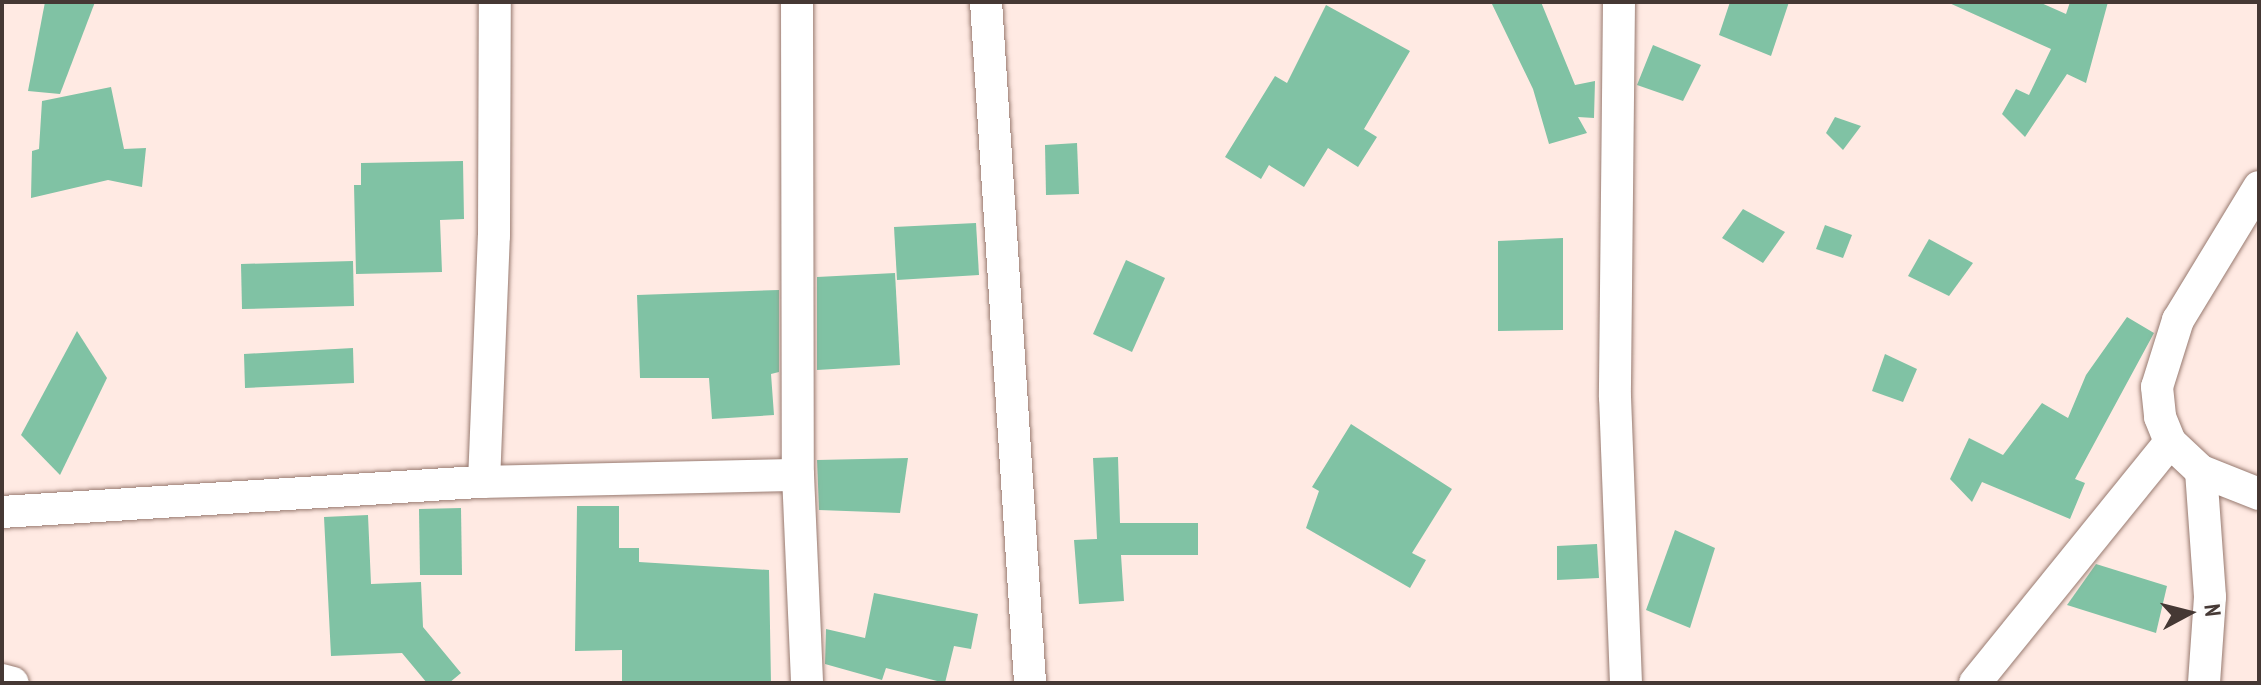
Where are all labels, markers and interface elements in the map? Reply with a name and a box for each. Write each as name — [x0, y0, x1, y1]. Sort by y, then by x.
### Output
north arrow — [2149, 573, 2229, 653]
text: N — [2198, 602, 2227, 618]

